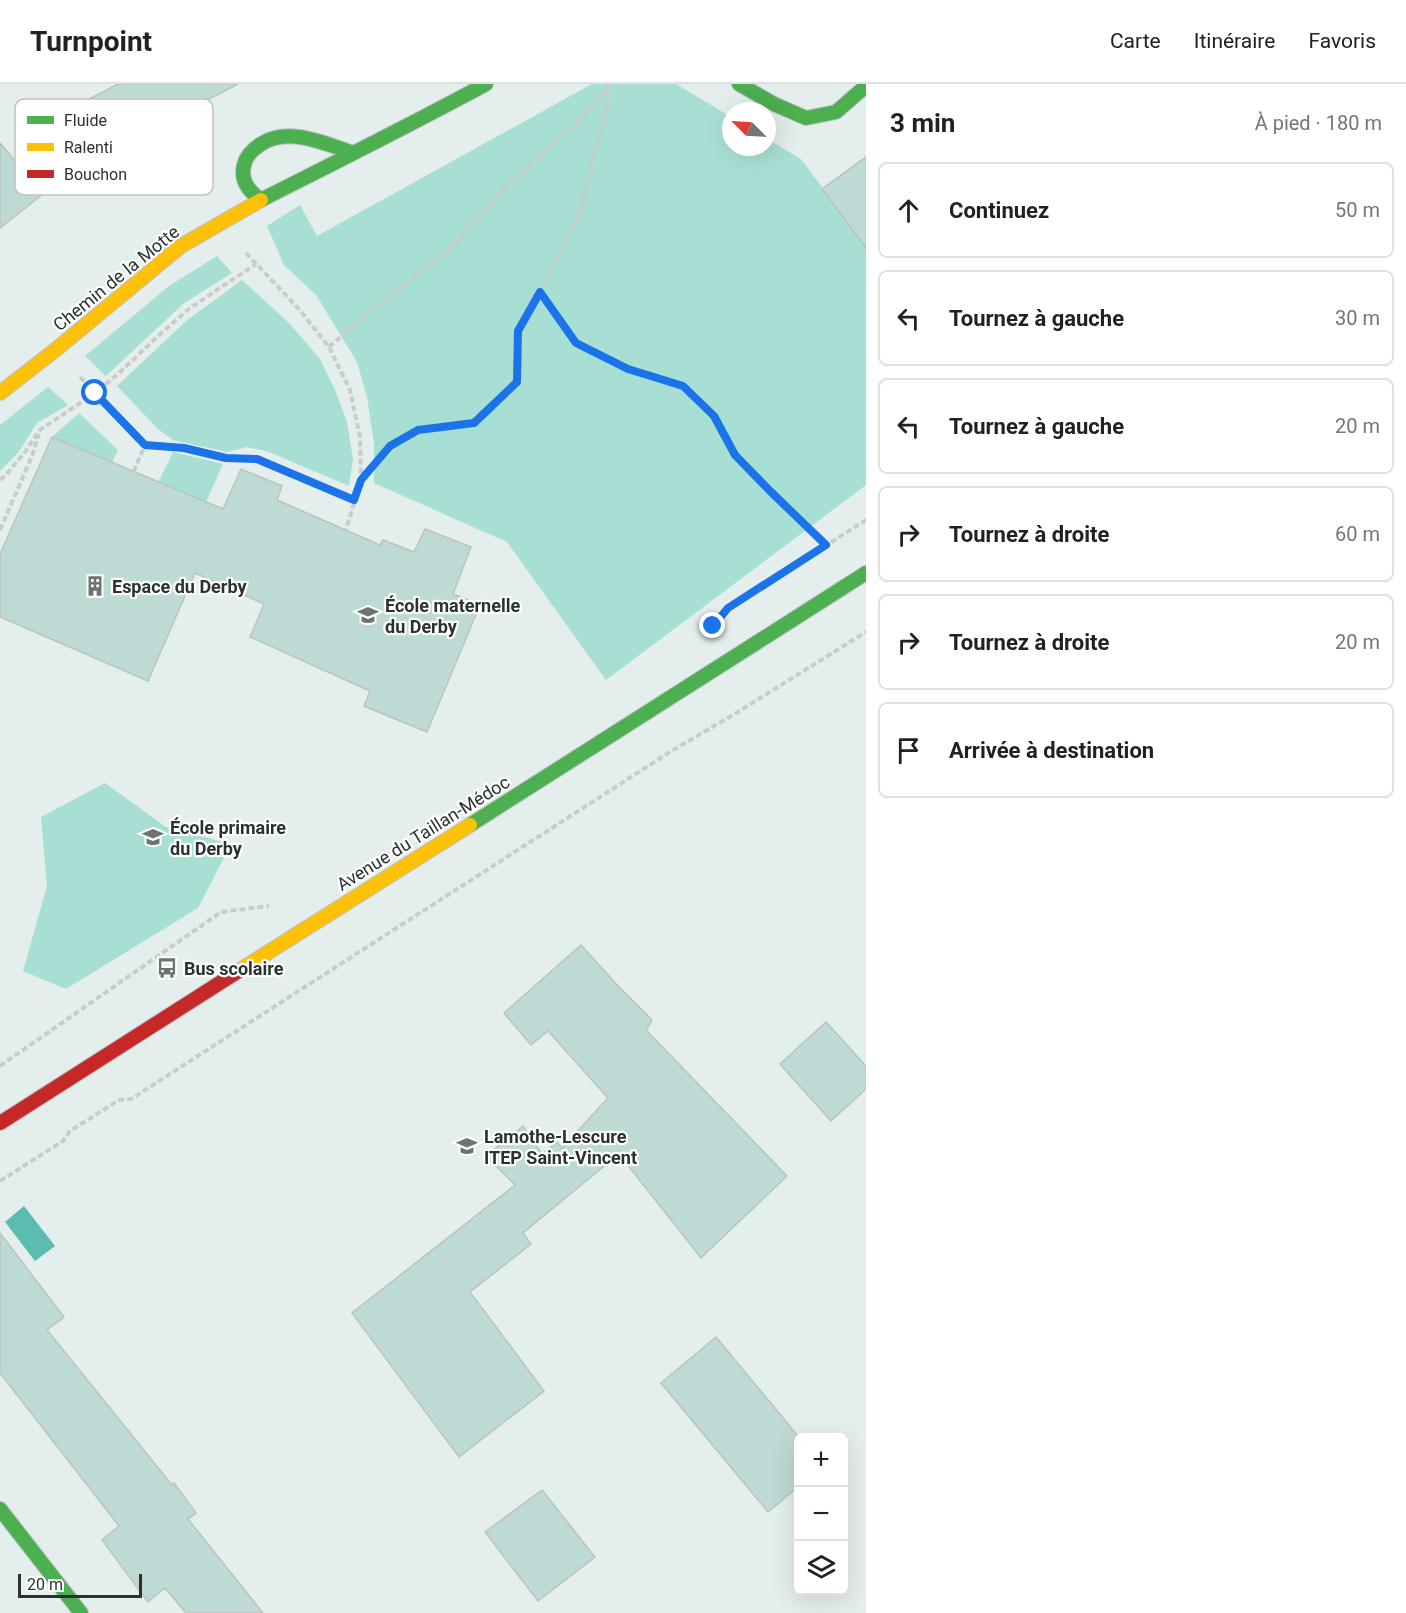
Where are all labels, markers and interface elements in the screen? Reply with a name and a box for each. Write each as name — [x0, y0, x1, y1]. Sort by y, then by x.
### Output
text: Turnpoint — [30, 25, 152, 58]
text: Carte — [1110, 29, 1161, 53]
text: Itinéraire — [1194, 29, 1275, 53]
text: Favoris — [1308, 29, 1376, 53]
legend — [15, 99, 213, 195]
north arrow — [722, 102, 776, 156]
text: 3 min — [890, 108, 955, 138]
text: Fluide — [64, 111, 107, 130]
text: À pied · 180 m — [1255, 111, 1382, 135]
text: Ralenti — [64, 138, 113, 157]
text: Bouchon — [64, 165, 127, 184]
icon: ahead — [892, 194, 925, 227]
text: Continuez — [949, 198, 1049, 223]
text: 50 m — [1335, 198, 1380, 222]
street label: Chemin de la Motte — [49, 221, 183, 335]
icon: left — [892, 302, 925, 335]
text: Tournez à gauche — [949, 306, 1124, 331]
text: 30 m — [1335, 306, 1380, 330]
route start — [81, 379, 107, 405]
icon: left — [892, 410, 925, 443]
text: Tournez à gauche — [949, 414, 1124, 439]
text: 20 m — [1335, 414, 1380, 438]
icon: right — [892, 518, 925, 551]
text: Tournez à droite — [949, 522, 1109, 547]
text: 60 m — [1335, 522, 1380, 546]
building icon: Espace du Derby — [83, 574, 107, 598]
place label: Espace du Derby — [112, 576, 247, 597]
place label: École maternelle du Derby — [385, 595, 520, 637]
school or university icon: École maternelle du Derby — [356, 603, 380, 627]
route end — [699, 612, 725, 638]
icon: right — [892, 626, 925, 659]
text: Tournez à droite — [949, 630, 1109, 655]
text: 20 m — [1335, 630, 1380, 654]
icon: arrive — [892, 734, 925, 767]
text: Arrivée à destination — [949, 738, 1154, 763]
street label: Avenue du Taillan-Médoc — [333, 771, 513, 895]
place label: École primaire du Derby — [170, 817, 286, 859]
school or university icon: École primaire du Derby — [141, 825, 165, 849]
bus stop icon: Bus scolaire — [155, 956, 179, 980]
place label: Bus scolaire — [184, 958, 284, 979]
place label: Lamothe-Lescure ITEP Saint-Vincent — [484, 1126, 637, 1168]
school or university icon: Lamothe-Lescure ITEP Saint-Vincent — [455, 1134, 479, 1158]
map controls — [794, 1433, 848, 1595]
button: + — [794, 1433, 848, 1487]
button: − — [794, 1487, 848, 1541]
button: layers — [794, 1541, 848, 1595]
scale bar — [18, 1571, 142, 1598]
text: 20 m — [27, 1575, 63, 1594]

